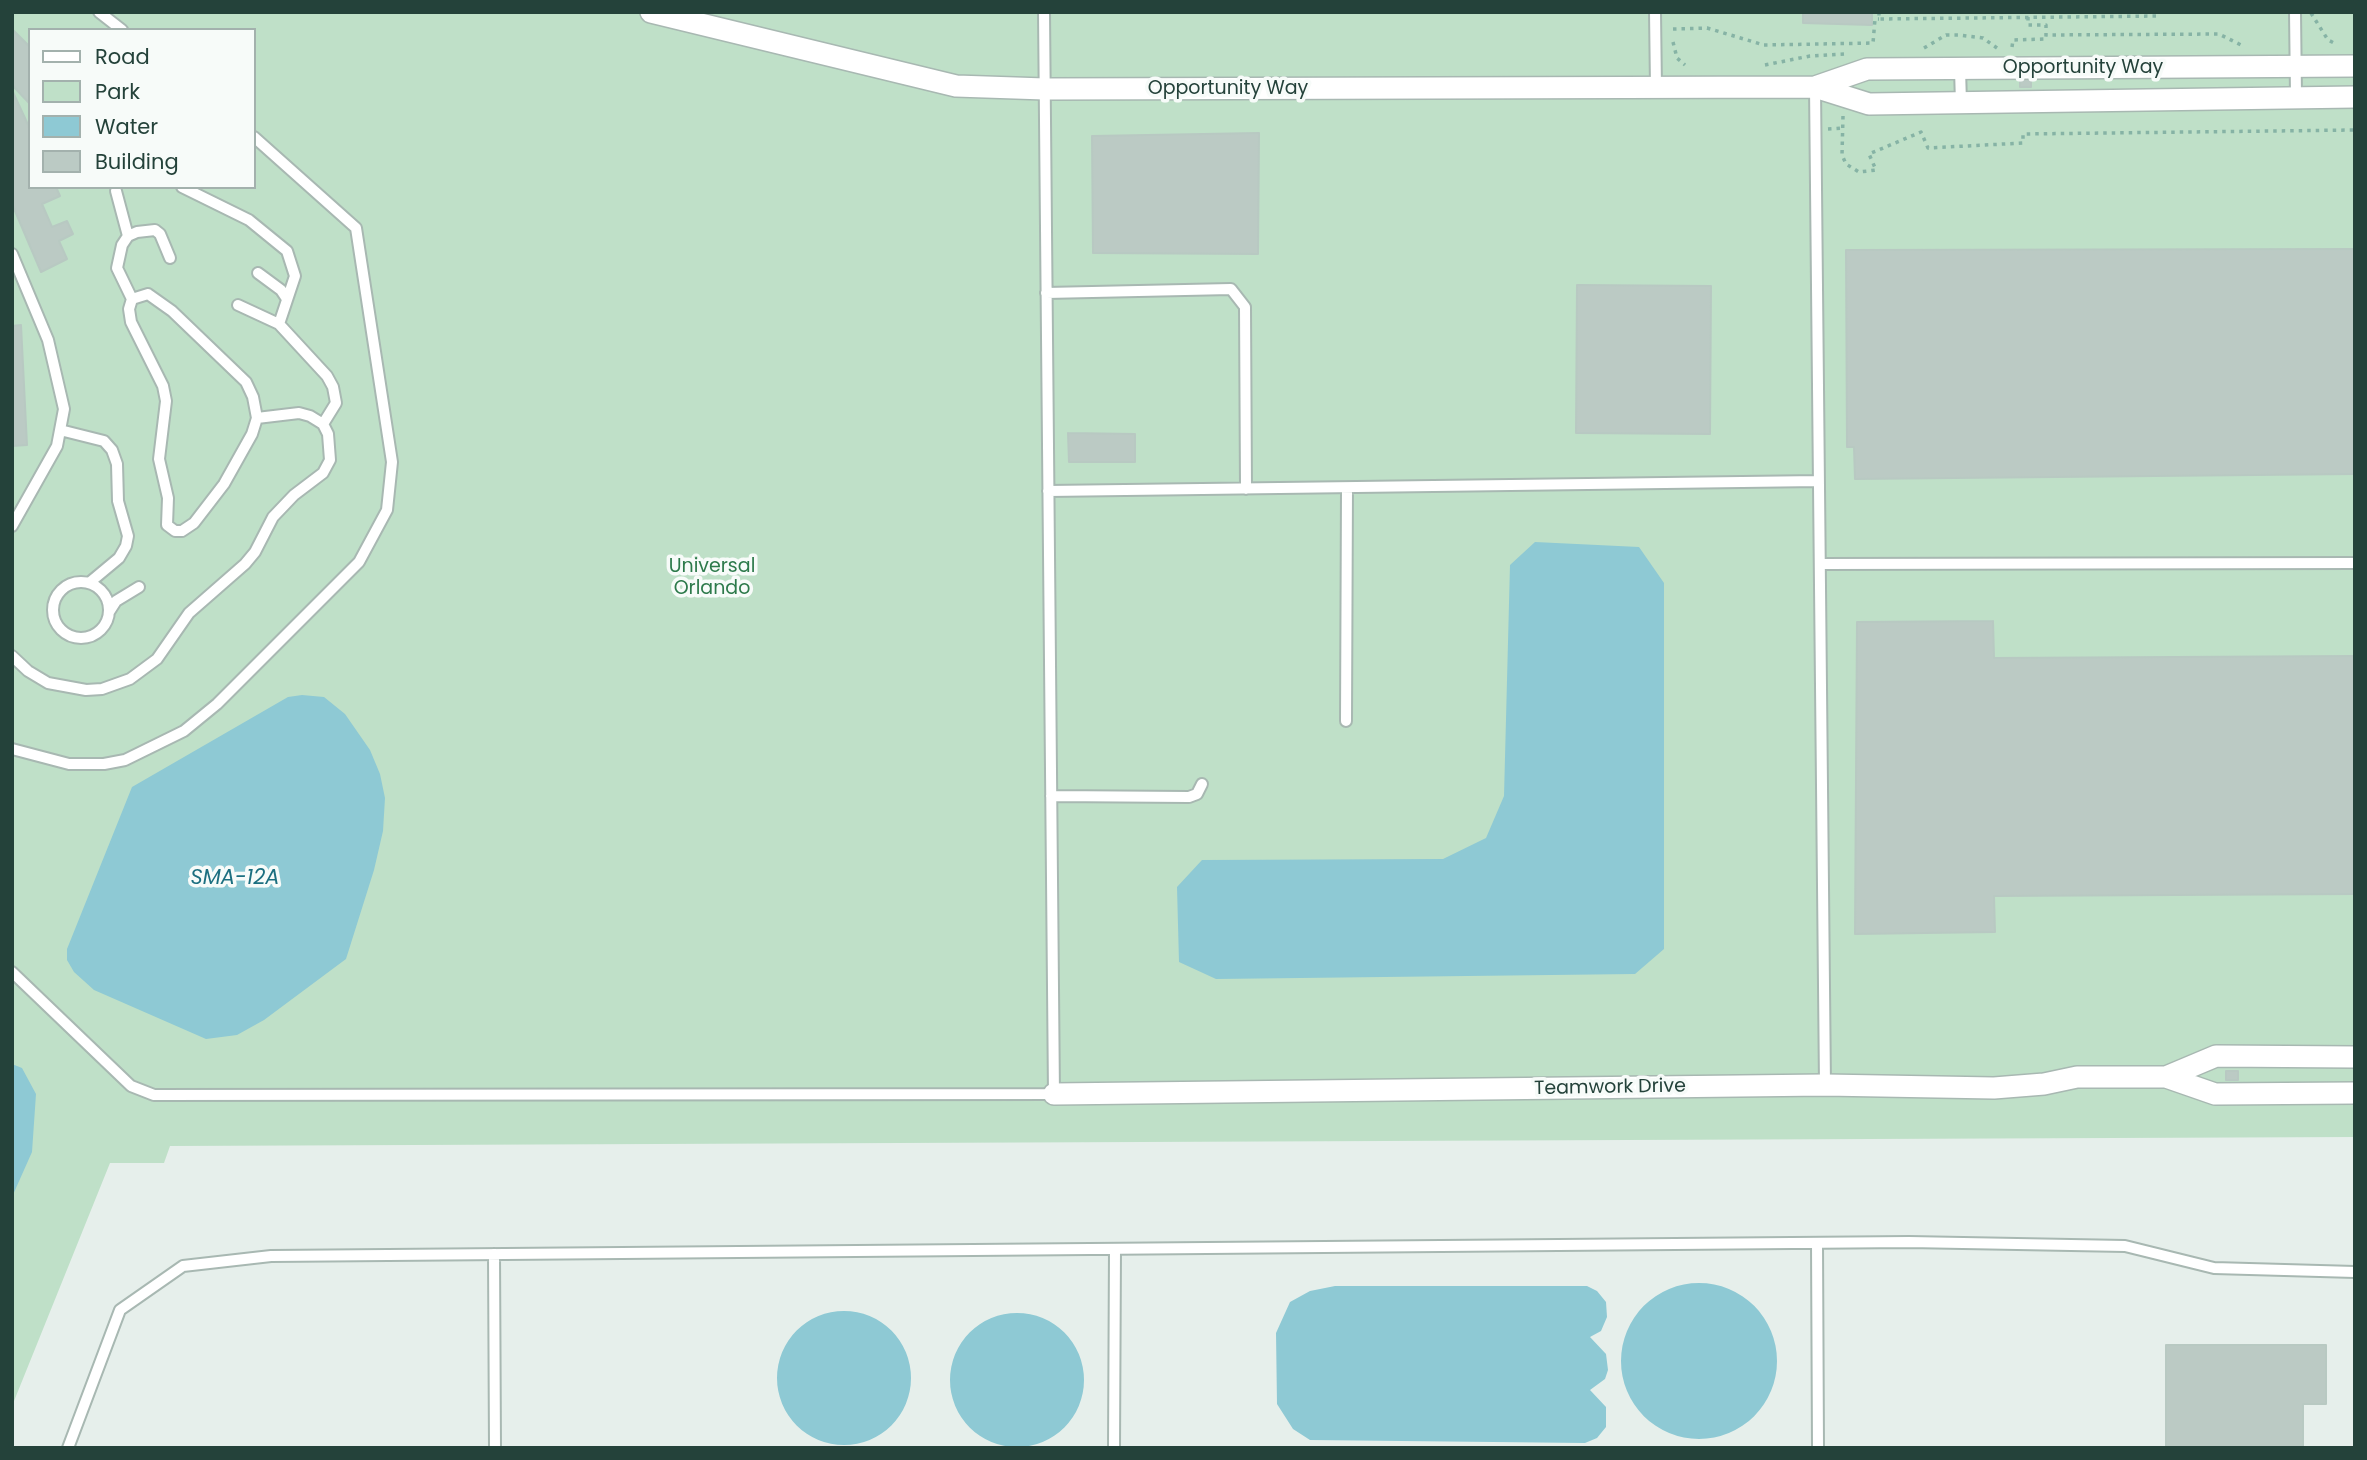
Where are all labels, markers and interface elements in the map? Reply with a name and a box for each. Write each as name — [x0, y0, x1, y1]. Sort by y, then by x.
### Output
legend — [28, 28, 256, 189]
text: Road — [95, 42, 150, 71]
street label: Opportunity Way — [2003, 57, 2163, 79]
text: Park — [95, 77, 140, 106]
street label: Opportunity Way — [1148, 78, 1308, 100]
text: Water — [95, 112, 158, 141]
text: Building — [95, 147, 179, 176]
park label: Universal Orlando — [669, 556, 755, 600]
water label: SMA-12A — [191, 866, 279, 892]
street label: Teamwork Drive — [1534, 1075, 1686, 1101]

